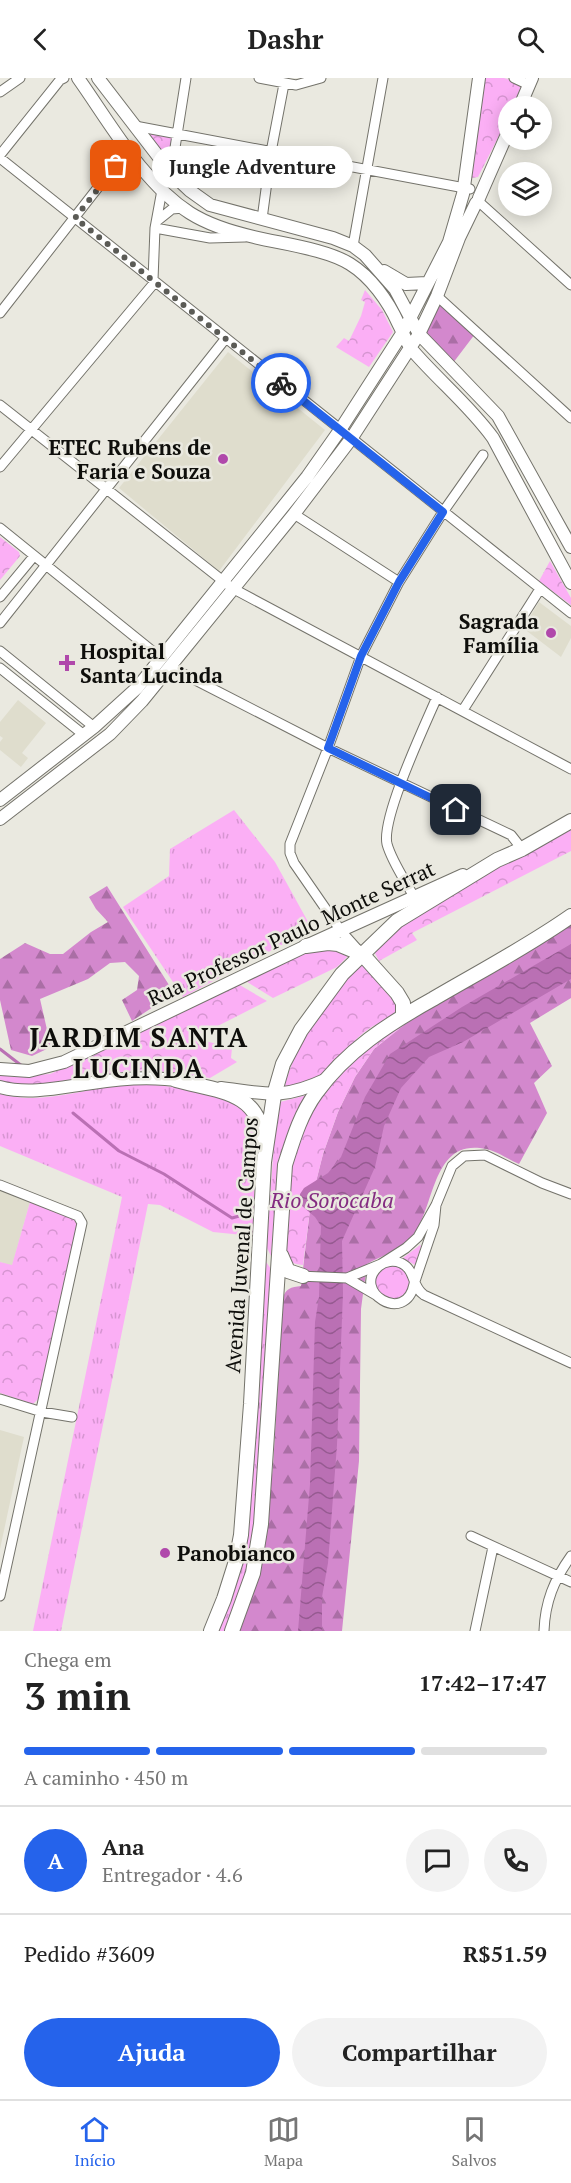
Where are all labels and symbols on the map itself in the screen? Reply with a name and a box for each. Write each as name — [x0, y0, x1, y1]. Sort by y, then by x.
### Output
pin — [90, 140, 141, 191]
callout: Jungle Adventure — [152, 145, 353, 187]
courier — [251, 353, 311, 413]
place label: ETEC Rubens de Faria e Souza — [48, 433, 211, 485]
marker: ETEC Rubens de Faria e Souza — [216, 452, 230, 466]
place label: Sagrada Família — [459, 607, 539, 659]
marker: Sagrada Família — [544, 626, 558, 640]
place label: Hospital Santa Lucinda — [80, 637, 223, 689]
marker: Hospital Santa Lucinda — [58, 654, 76, 672]
pin — [430, 784, 481, 835]
street label: Rua Professor Paulo Monte Serrat — [143, 854, 439, 1012]
district label: JARDIM SANTA LUCINDA — [29, 1019, 249, 1086]
street label: Avenida Juvenal de Campos — [218, 1116, 264, 1374]
water label: Rio Sorocaba — [269, 1185, 394, 1214]
place label: Panobianco — [177, 1539, 295, 1567]
marker: Panobianco — [158, 1546, 172, 1560]

